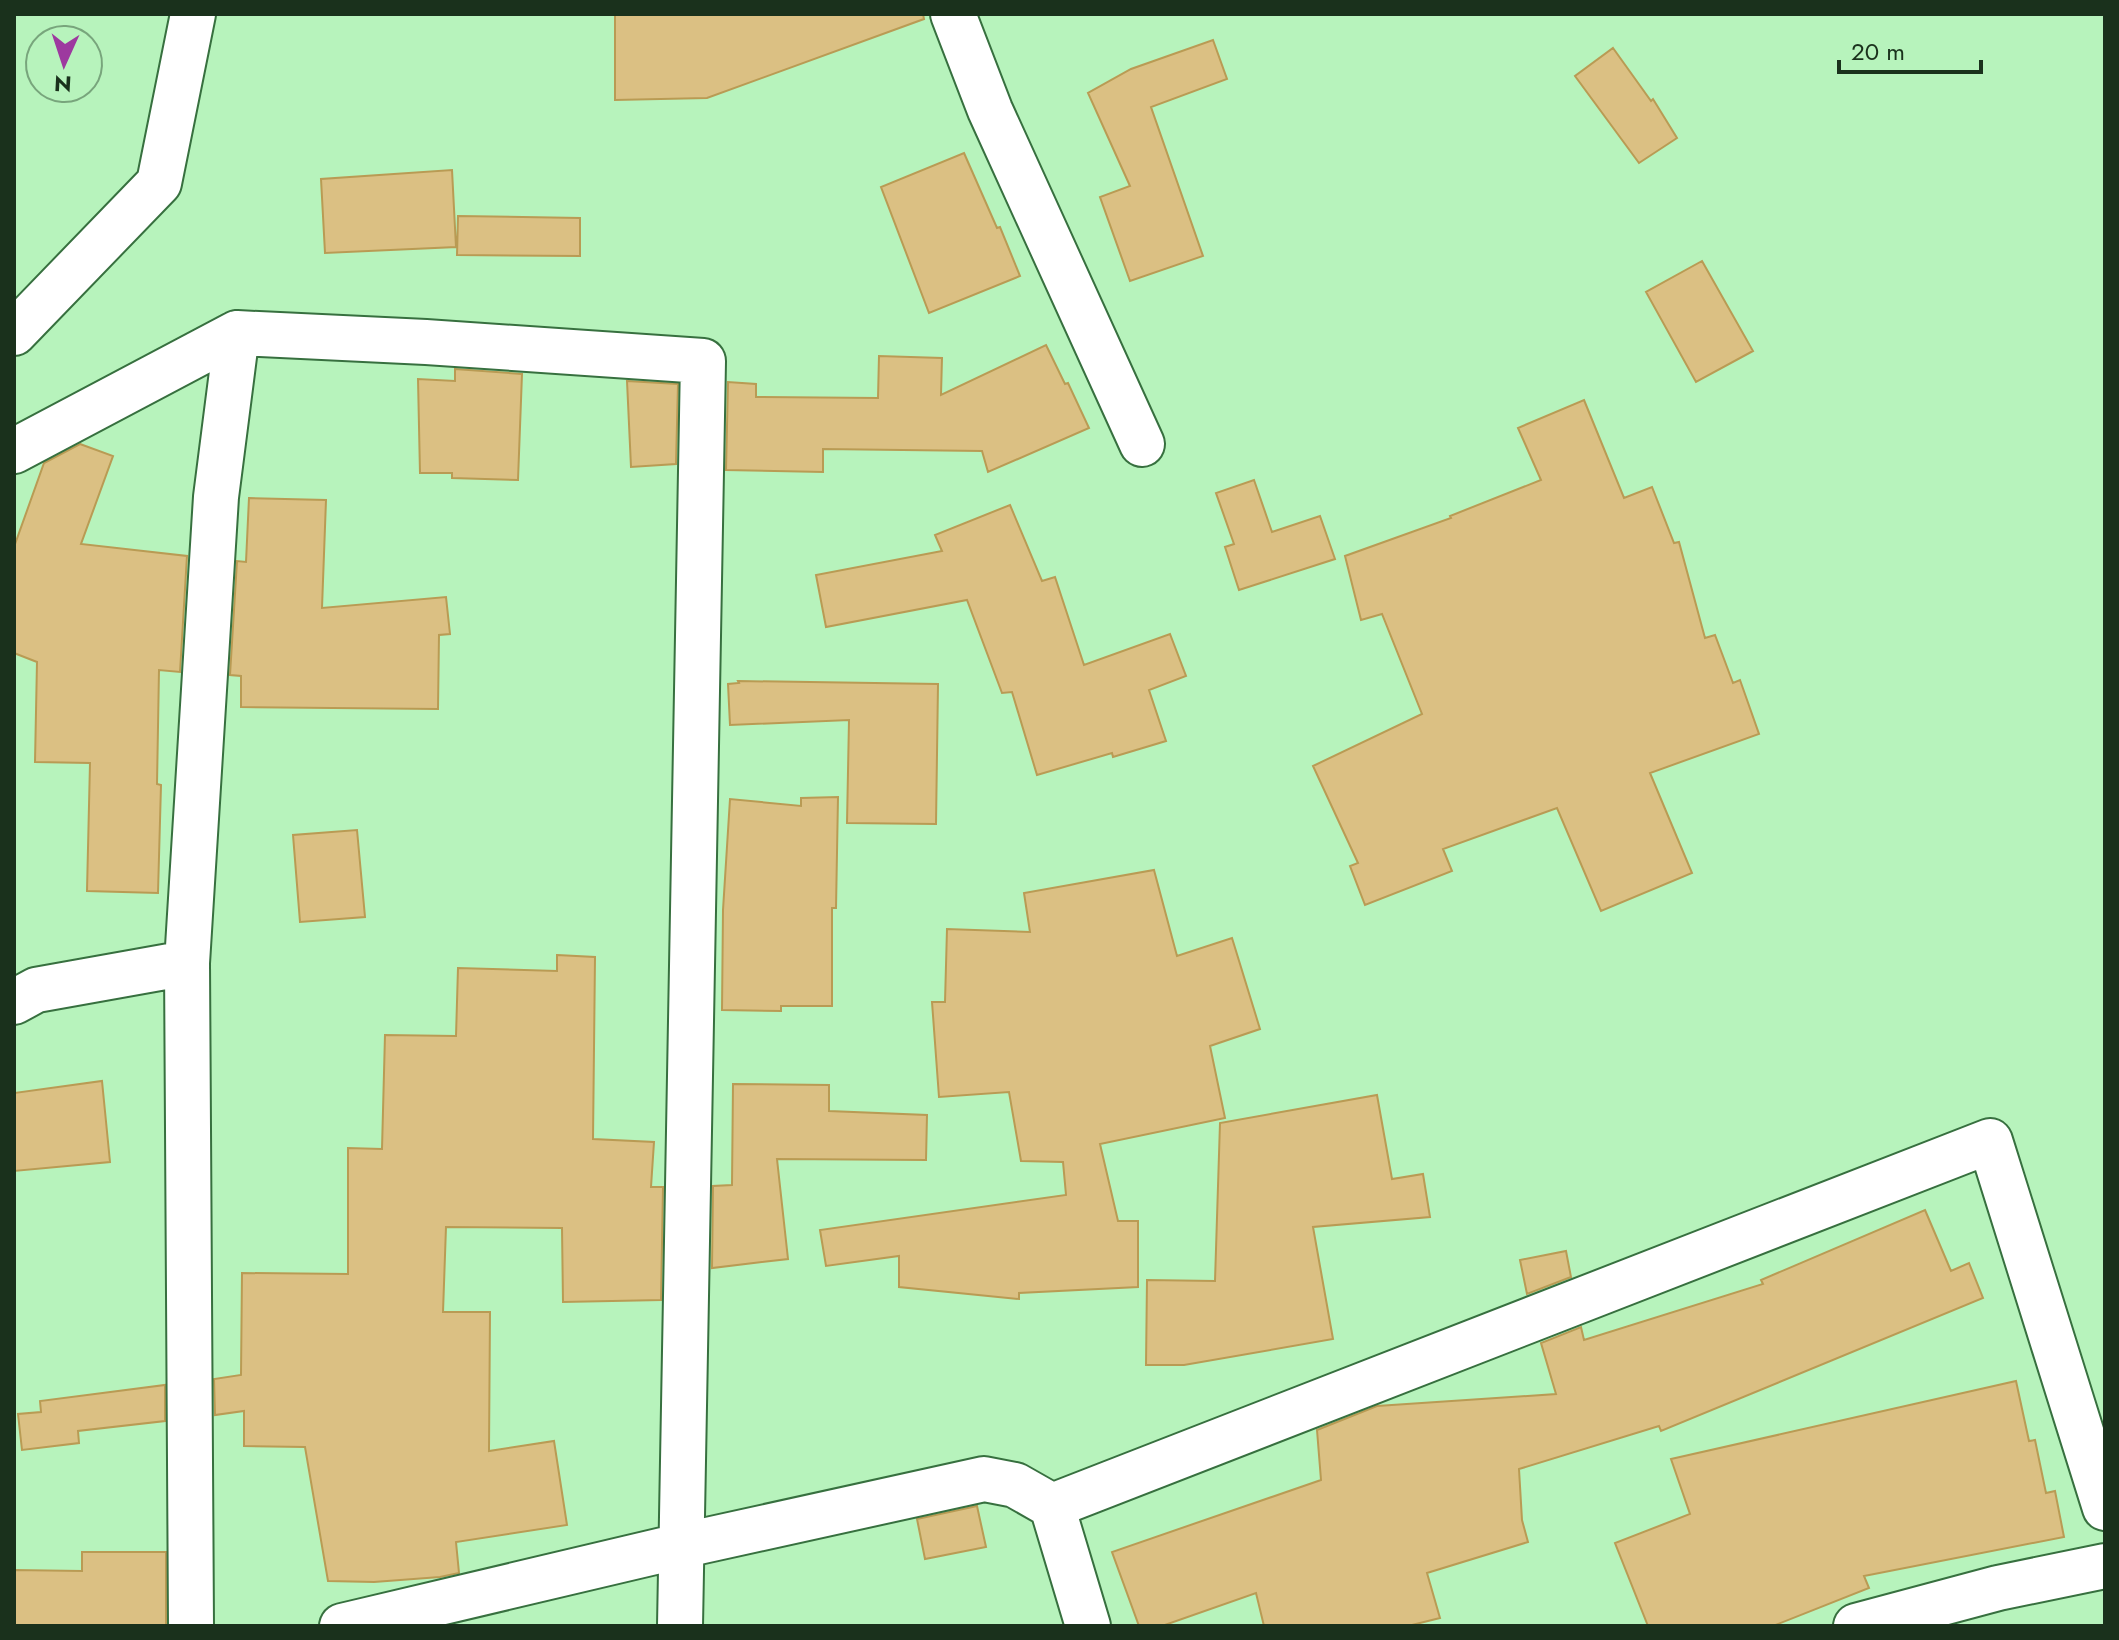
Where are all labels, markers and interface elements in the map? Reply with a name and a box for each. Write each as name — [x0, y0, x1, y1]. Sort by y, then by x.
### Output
north arrow — [24, 24, 104, 104]
scale bar — [1839, 24, 1981, 74]
text: 20 m — [1851, 34, 1905, 69]
text: N — [53, 68, 73, 100]

